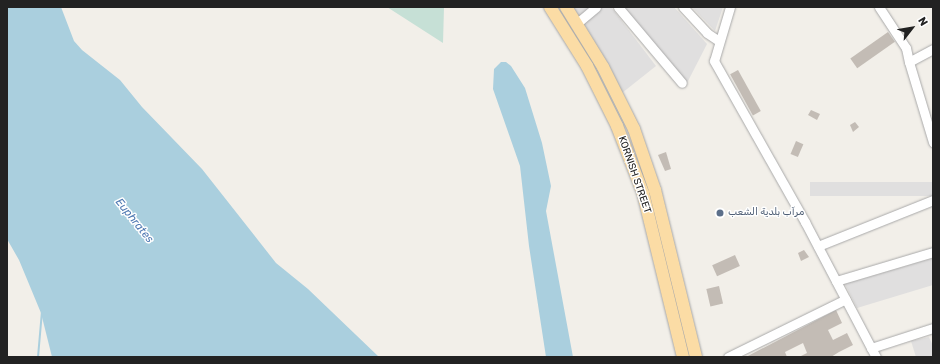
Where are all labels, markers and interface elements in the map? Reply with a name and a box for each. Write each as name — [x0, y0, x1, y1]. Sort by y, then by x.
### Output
north arrow — [892, 8, 932, 48]
text: N — [915, 15, 930, 28]
street label: KORNISH STREET — [615, 135, 653, 215]
water label: Euphrates — [112, 196, 156, 246]
place label: مرآب بلدية الشعب — [728, 207, 804, 219]
marker: مرآب بلدية الشعب — [715, 208, 725, 218]

